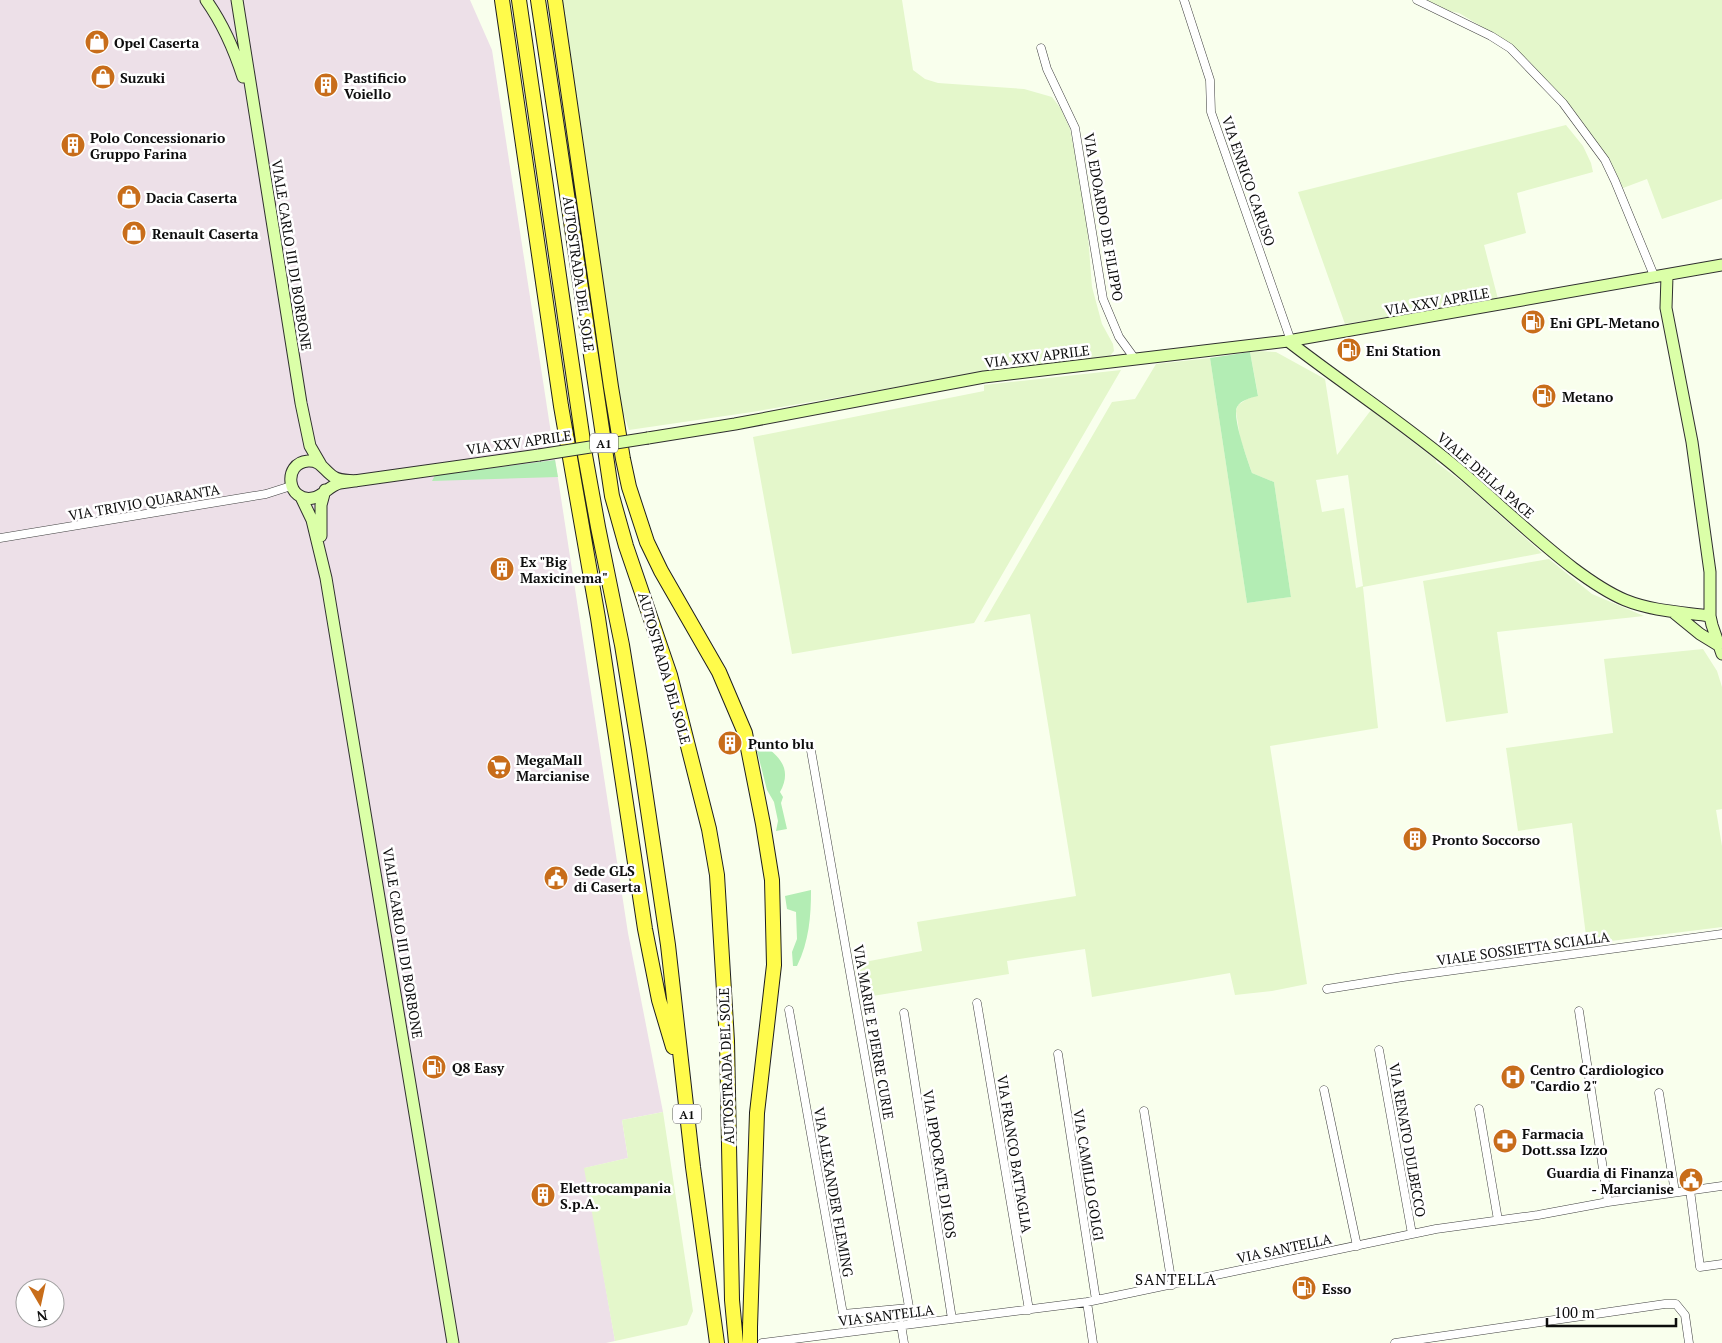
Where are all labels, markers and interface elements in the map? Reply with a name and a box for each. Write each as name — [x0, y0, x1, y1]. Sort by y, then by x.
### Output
shop icon: Opel Caserta — [84, 29, 110, 55]
place label: Opel Caserta — [114, 33, 199, 52]
shop icon: Suzuki — [90, 64, 116, 90]
place label: Suzuki — [120, 68, 166, 87]
place label: Pastificio Voiello — [344, 68, 406, 103]
building icon: Pastificio Voiello — [313, 72, 339, 98]
street label: VIA ENRICO CARUSO — [1218, 113, 1280, 249]
place label: Polo Concessionario Gruppo Farina — [90, 128, 225, 163]
street label: VIA EDOARDO DE FILIPPO — [1080, 131, 1128, 303]
building icon: Polo Concessionario Gruppo Farina — [60, 132, 86, 158]
street label: VIALE CARLO III DI BORBONE — [268, 158, 316, 352]
shop icon: Dacia Caserta — [116, 184, 142, 210]
place label: Dacia Caserta — [146, 188, 237, 207]
street label: AUTOSTRADA DEL SOLE — [559, 195, 599, 353]
shop icon: Renault Caserta — [121, 220, 147, 246]
place label: Renault Caserta — [152, 224, 259, 243]
street label: VIA XXV APRILE — [1383, 282, 1491, 320]
fuel station icon: Eni GPL-Metano — [1520, 309, 1546, 335]
place label: Eni GPL-Metano — [1550, 313, 1660, 332]
fuel station icon: Eni Station — [1336, 337, 1362, 363]
street label: VIA XXV APRILE — [983, 340, 1091, 372]
place label: Eni Station — [1366, 341, 1441, 360]
fuel station icon: Metano — [1531, 383, 1557, 409]
place label: Metano — [1562, 387, 1613, 406]
street label: VIA XXV APRILE — [465, 425, 573, 459]
street label: VIALE DELLA PACE — [1433, 428, 1539, 522]
road number: A1 — [590, 433, 618, 452]
street label: VIA TRIVIO QUARANTA — [67, 479, 221, 525]
place label: Ex "Big Maxicinema" — [520, 552, 608, 587]
building icon: Ex "Big Maxicinema" — [489, 556, 515, 582]
street label: AUTOSTRADA DEL SOLE — [634, 590, 696, 746]
building icon: Punto blu — [717, 730, 743, 756]
place label: Punto blu — [748, 734, 814, 753]
place label: MegaMall Marcianise — [516, 750, 590, 785]
supermarket icon: MegaMall Marcianise — [486, 754, 512, 780]
building icon: Pronto Soccorso — [1402, 826, 1428, 852]
place label: Pronto Soccorso — [1432, 830, 1540, 849]
street label: VIALE CARLO III DI BORBONE — [379, 846, 427, 1040]
place label: Sede GLS di Caserta — [574, 861, 641, 896]
public building icon: Sede GLS di Caserta — [543, 865, 569, 891]
street label: VIALE SOSSIETTA SCIALLA — [1435, 926, 1611, 970]
street label: VIA MARIE E PIERRE CURIE — [849, 943, 899, 1121]
street label: AUTOSTRADA DEL SOLE — [714, 987, 738, 1145]
fuel station icon: Q8 Easy — [421, 1054, 447, 1080]
place label: Q8 Easy — [452, 1058, 505, 1077]
place label: Centro Cardiologico "Cardio 2" — [1530, 1060, 1664, 1095]
street label: VIA RENATO DULBECCO — [1385, 1061, 1431, 1219]
hospital icon: Centro Cardiologico "Cardio 2" — [1500, 1064, 1526, 1090]
street label: VIA FRANCO BATTAGLIA — [993, 1074, 1037, 1235]
street label: VIA IPPOCRATE DI KOS — [919, 1088, 961, 1240]
road number: A1 — [673, 1104, 701, 1124]
street label: VIA ALEXANDER FLEMING — [810, 1106, 858, 1279]
street label: VIA CAMILLO GOLGI — [1069, 1108, 1109, 1242]
place label: Farmacia Dott.ssa Izzo — [1522, 1124, 1607, 1159]
pharmacy icon: Farmacia Dott.ssa Izzo — [1492, 1128, 1518, 1154]
place label: Guardia di Finanza - Marcianise — [1547, 1163, 1674, 1198]
public building icon: Guardia di Finanza - Marcianise — [1678, 1167, 1704, 1193]
place label: Elettrocampania S.p.A. — [560, 1178, 672, 1213]
building icon: Elettrocampania S.p.A. — [530, 1182, 556, 1208]
street label: VIA SANTELLA — [1235, 1229, 1333, 1267]
district label: SANTELLA — [1135, 1269, 1217, 1289]
fuel station icon: Esso — [1291, 1275, 1317, 1301]
north arrow — [15, 1278, 65, 1328]
place label: Esso — [1322, 1279, 1351, 1298]
scale bar — [1547, 1296, 1676, 1328]
street label: VIA SANTELLA — [837, 1300, 935, 1330]
text: 100 m — [1554, 1302, 1595, 1322]
text: N — [35, 1306, 49, 1327]

